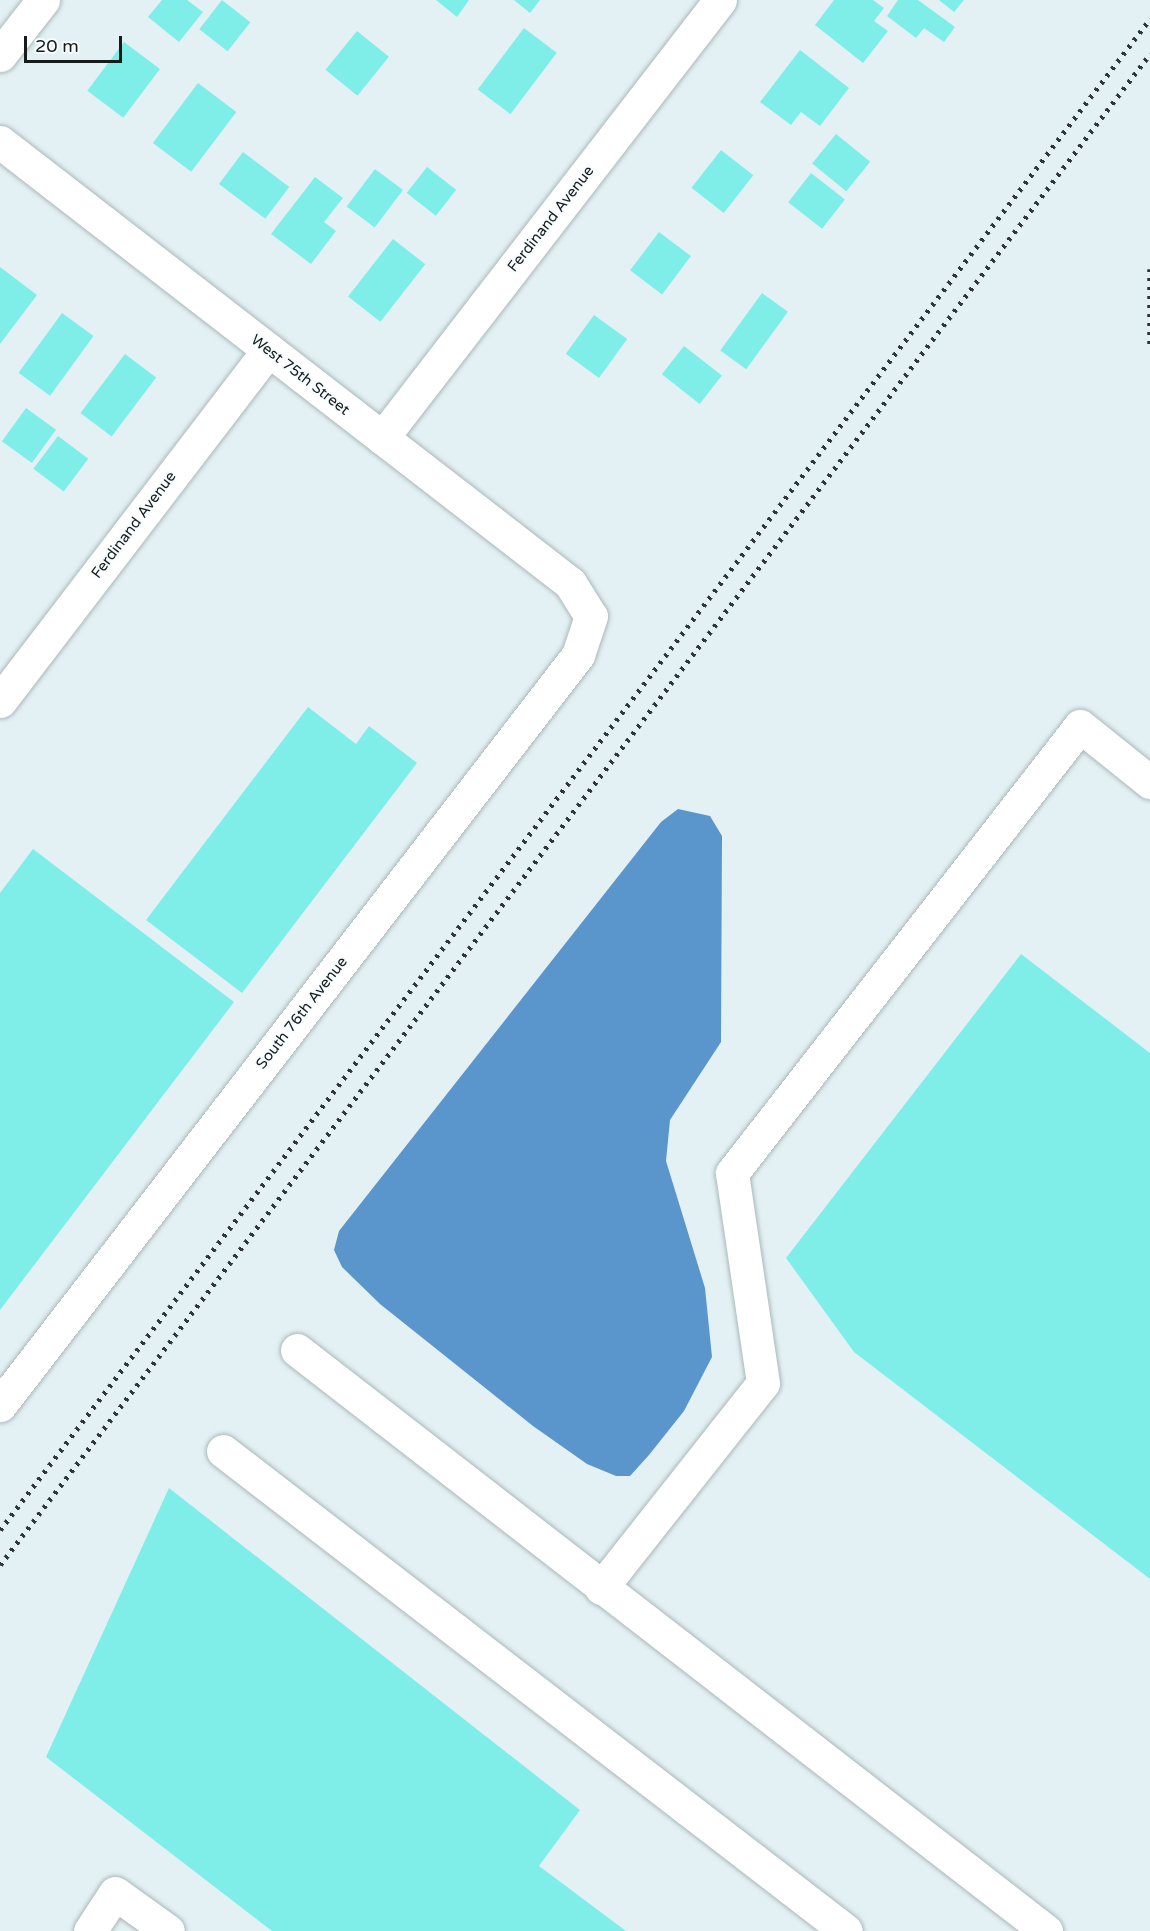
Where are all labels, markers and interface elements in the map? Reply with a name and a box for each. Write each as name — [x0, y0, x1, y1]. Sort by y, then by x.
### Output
scale bar — [27, 24, 124, 62]
text: 20 m — [35, 35, 79, 57]
street label: Ferdinand Avenue — [504, 162, 598, 276]
street label: West 75th Street — [247, 331, 353, 419]
street label: Ferdinand Avenue — [88, 468, 180, 582]
street label: South 76th Avenue — [253, 953, 351, 1073]

